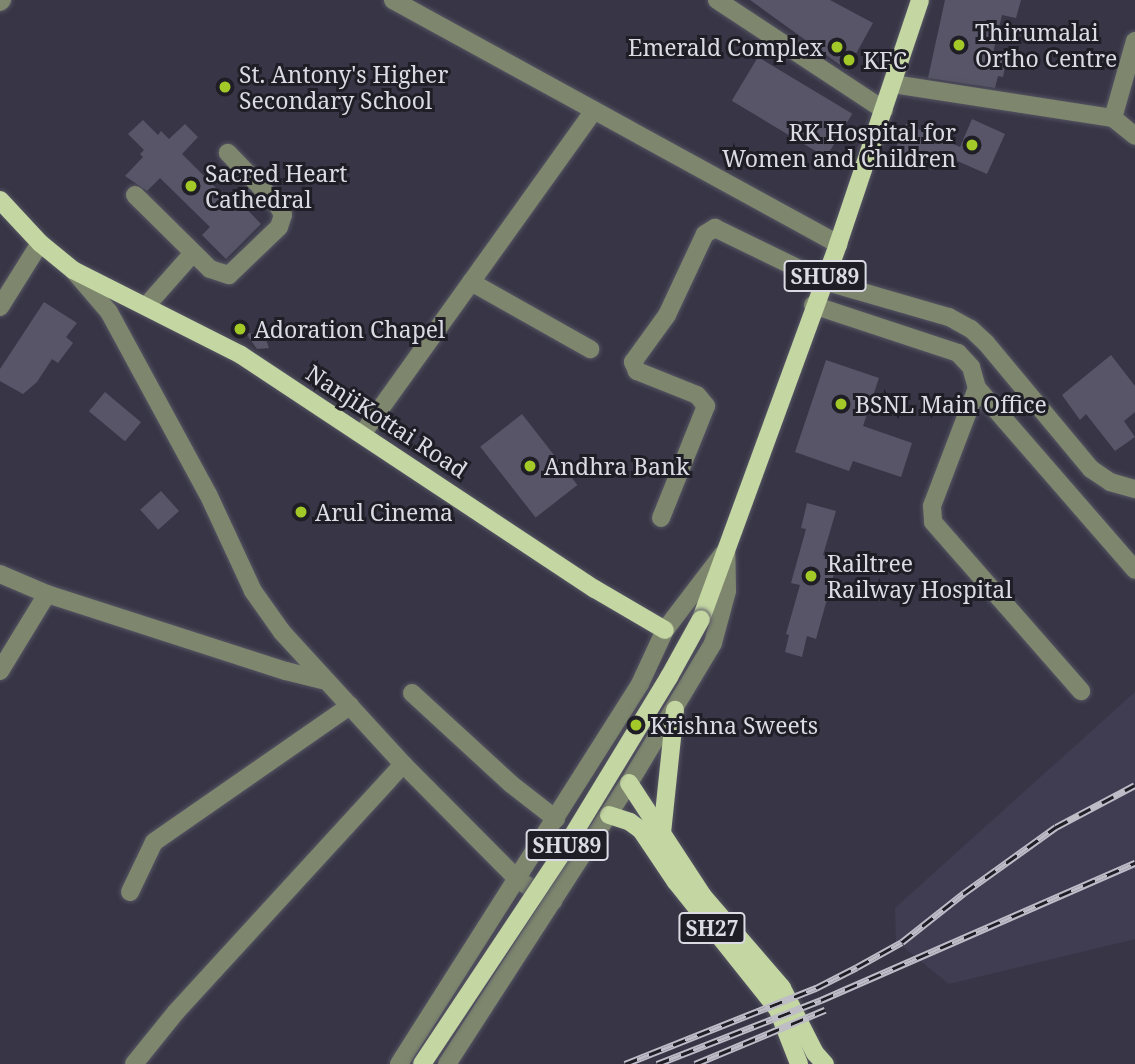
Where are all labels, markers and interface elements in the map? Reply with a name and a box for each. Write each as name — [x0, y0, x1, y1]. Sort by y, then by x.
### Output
place label: Thirumalai Ortho Centre — [975, 18, 1117, 72]
place label: Emerald Complex — [628, 33, 823, 61]
marker: Thirumalai Ortho Centre — [949, 35, 969, 55]
marker: Emerald Complex — [829, 39, 845, 55]
place label: KFC — [863, 46, 907, 74]
marker: KFC — [841, 52, 857, 68]
place label: St. Antony's Higher Secondary School — [239, 60, 448, 114]
marker: St. Antony's Higher Secondary School — [217, 79, 233, 95]
place label: RK Hospital for Women and Children — [722, 118, 956, 172]
marker: RK Hospital for Women and Children — [962, 135, 982, 155]
place label: Sacred Heart Cathedral — [205, 159, 347, 213]
marker: Sacred Heart Cathedral — [183, 178, 199, 194]
road number: SHU89 — [783, 258, 867, 294]
place label: Adoration Chapel — [254, 315, 445, 343]
marker: Adoration Chapel — [232, 321, 248, 337]
street label: NanjiKottai Road — [301, 359, 473, 483]
place label: BSNL Main Office — [855, 390, 1047, 418]
marker: BSNL Main Office — [833, 396, 849, 412]
place label: Andhra Bank — [544, 452, 689, 480]
marker: Andhra Bank — [522, 458, 538, 474]
place label: Arul Cinema — [315, 498, 453, 526]
marker: Arul Cinema — [293, 504, 309, 520]
place label: Railtree Railway Hospital — [827, 549, 1012, 603]
marker: Railtree Railway Hospital — [801, 566, 821, 586]
place label: Krishna Sweets — [650, 711, 818, 739]
marker: Krishna Sweets — [628, 717, 644, 733]
road number: SHU89 — [525, 828, 609, 862]
road number: SH27 — [677, 911, 747, 946]

